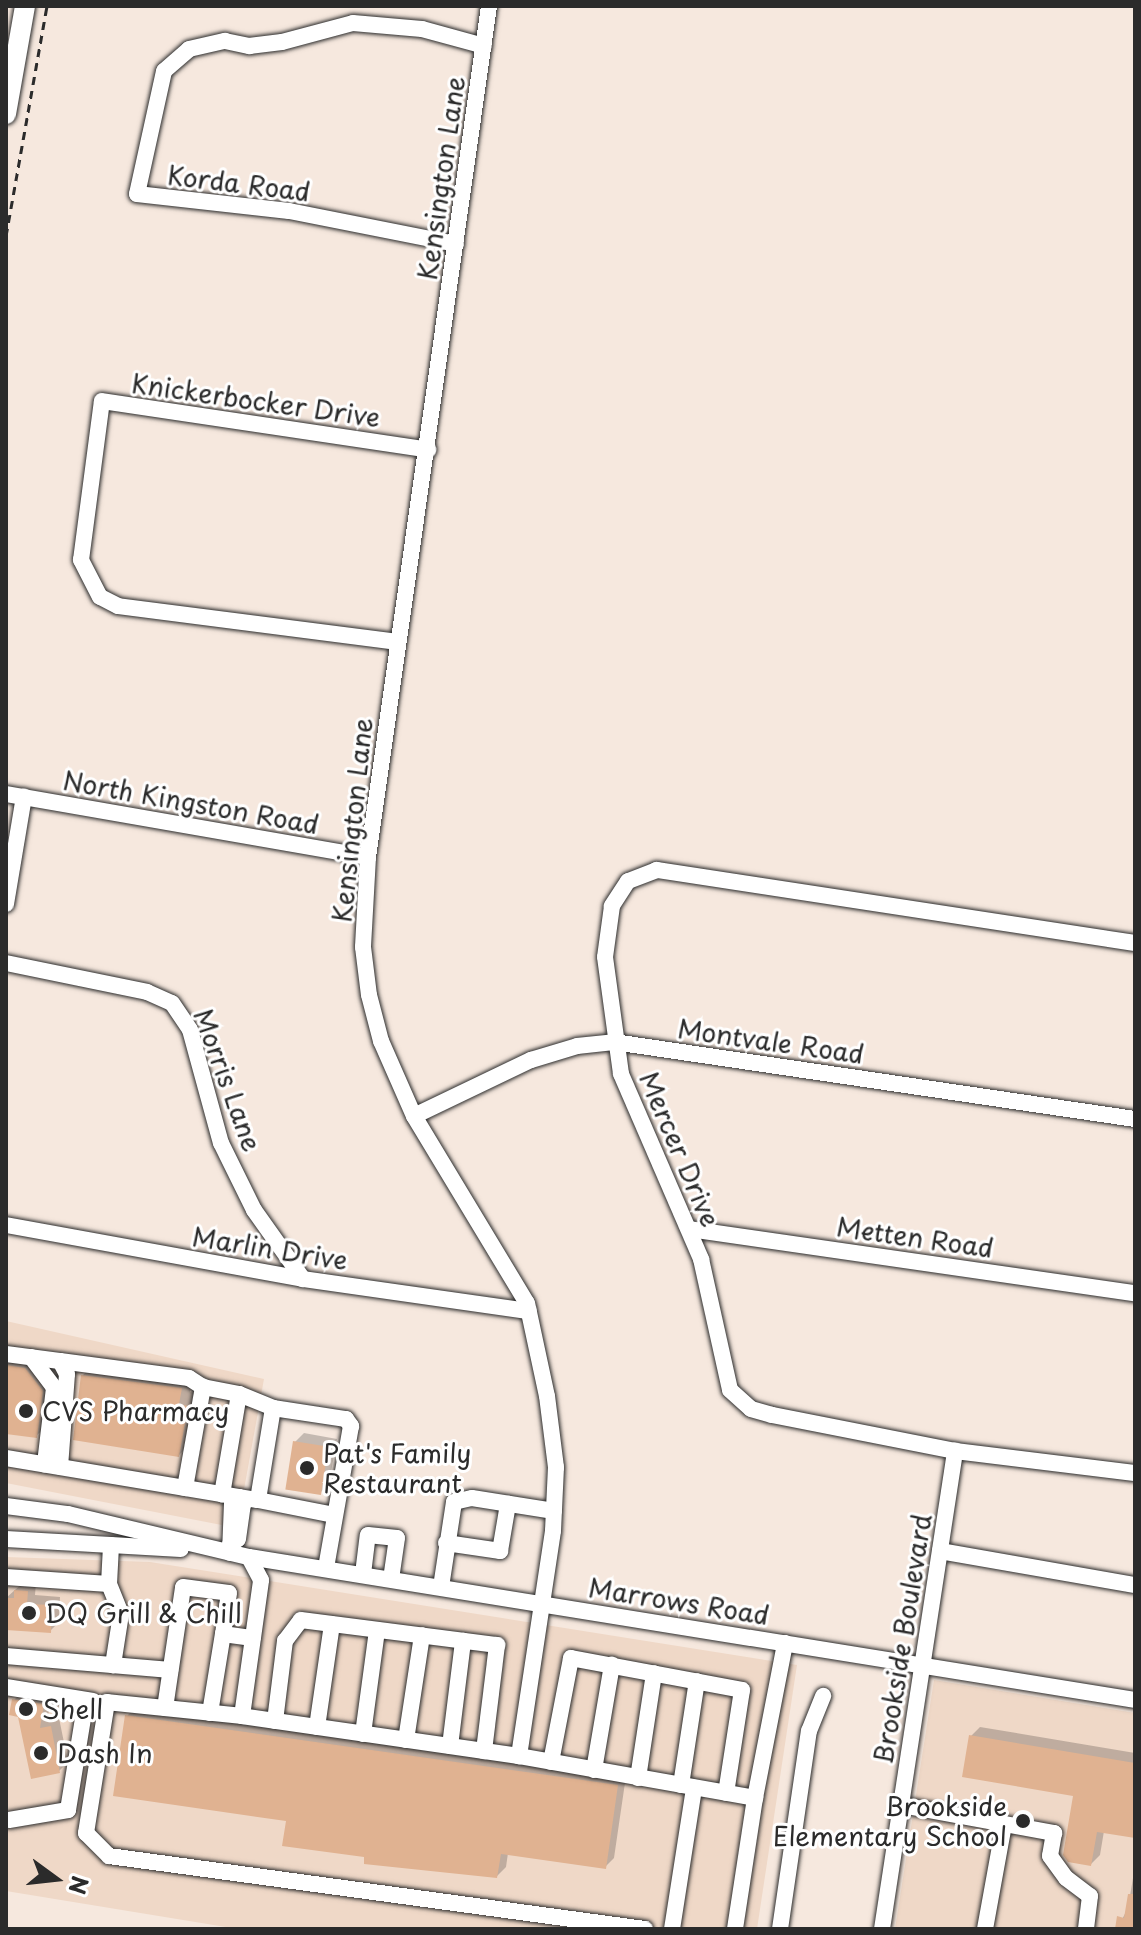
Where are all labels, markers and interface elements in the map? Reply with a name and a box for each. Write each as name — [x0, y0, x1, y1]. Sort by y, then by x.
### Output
street label: Kensington Lane — [411, 73, 471, 283]
street label: Korda Road — [165, 159, 313, 207]
street label: Knickerbocker Drive — [129, 367, 383, 433]
street label: Kensington Lane — [326, 715, 378, 925]
street label: North Kingston Road — [61, 764, 321, 840]
street label: Morris Lane — [188, 1004, 268, 1156]
street label: Montvale Road — [676, 1013, 866, 1069]
street label: Mercer Drive — [633, 1067, 727, 1231]
street label: Metten Road — [834, 1210, 996, 1264]
street label: Marlin Drive — [190, 1220, 350, 1276]
place label: CVS Pharmacy — [42, 1395, 233, 1427]
marker: CVS Pharmacy — [17, 1402, 35, 1420]
place label: Pat's Family Restaurant — [323, 1437, 473, 1498]
marker: Pat's Family Restaurant — [298, 1459, 316, 1477]
street label: Brookside Boulevard — [867, 1511, 937, 1767]
street label: Marrows Road — [587, 1571, 771, 1631]
place label: DQ Grill & Chill — [45, 1597, 242, 1629]
marker: DQ Grill & Chill — [20, 1604, 38, 1622]
place label: Shell — [42, 1693, 103, 1725]
marker: Shell — [17, 1700, 35, 1718]
place label: Dash In — [57, 1737, 153, 1769]
marker: Dash In — [32, 1744, 50, 1762]
place label: Brookside Elementary School — [773, 1790, 1007, 1852]
marker: Brookside Elementary School — [1014, 1812, 1032, 1830]
north arrow — [16, 1839, 96, 1919]
text: N — [61, 1873, 98, 1898]

